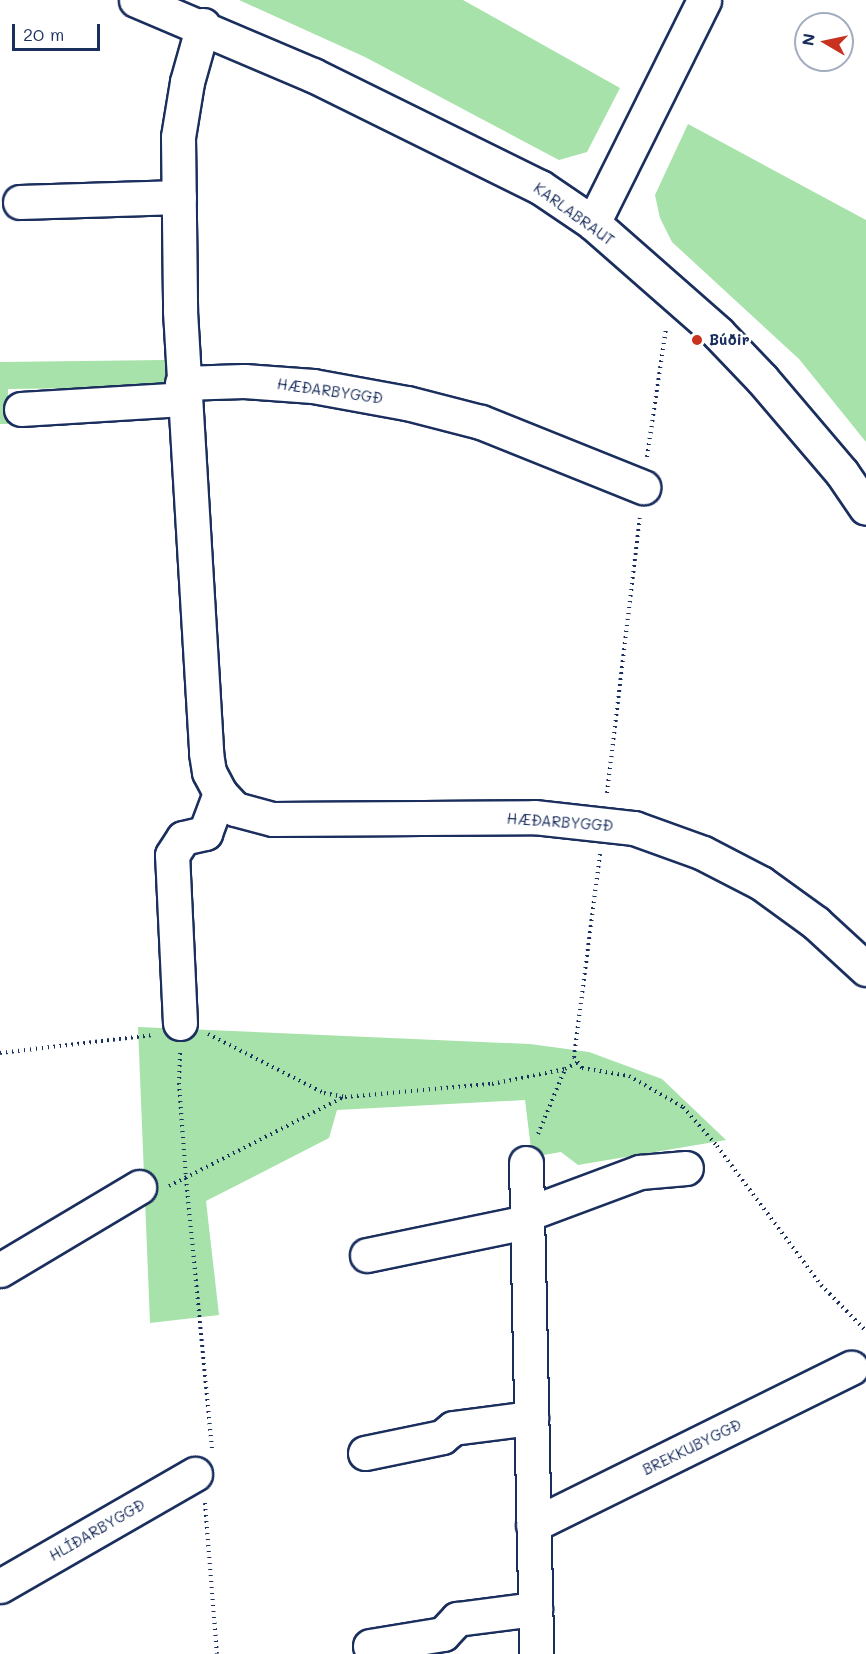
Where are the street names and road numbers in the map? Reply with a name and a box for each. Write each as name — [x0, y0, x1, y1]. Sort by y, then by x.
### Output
street label: KARLABRAUT — [530, 179, 618, 249]
street label: HÆÐARBYGGÐ — [276, 375, 384, 407]
street label: HÆÐARBYGGÐ — [506, 809, 614, 835]
street label: BREKKUBYGGÐ — [640, 1415, 744, 1479]
street label: HLÍÐARBYGGÐ — [46, 1495, 148, 1565]

